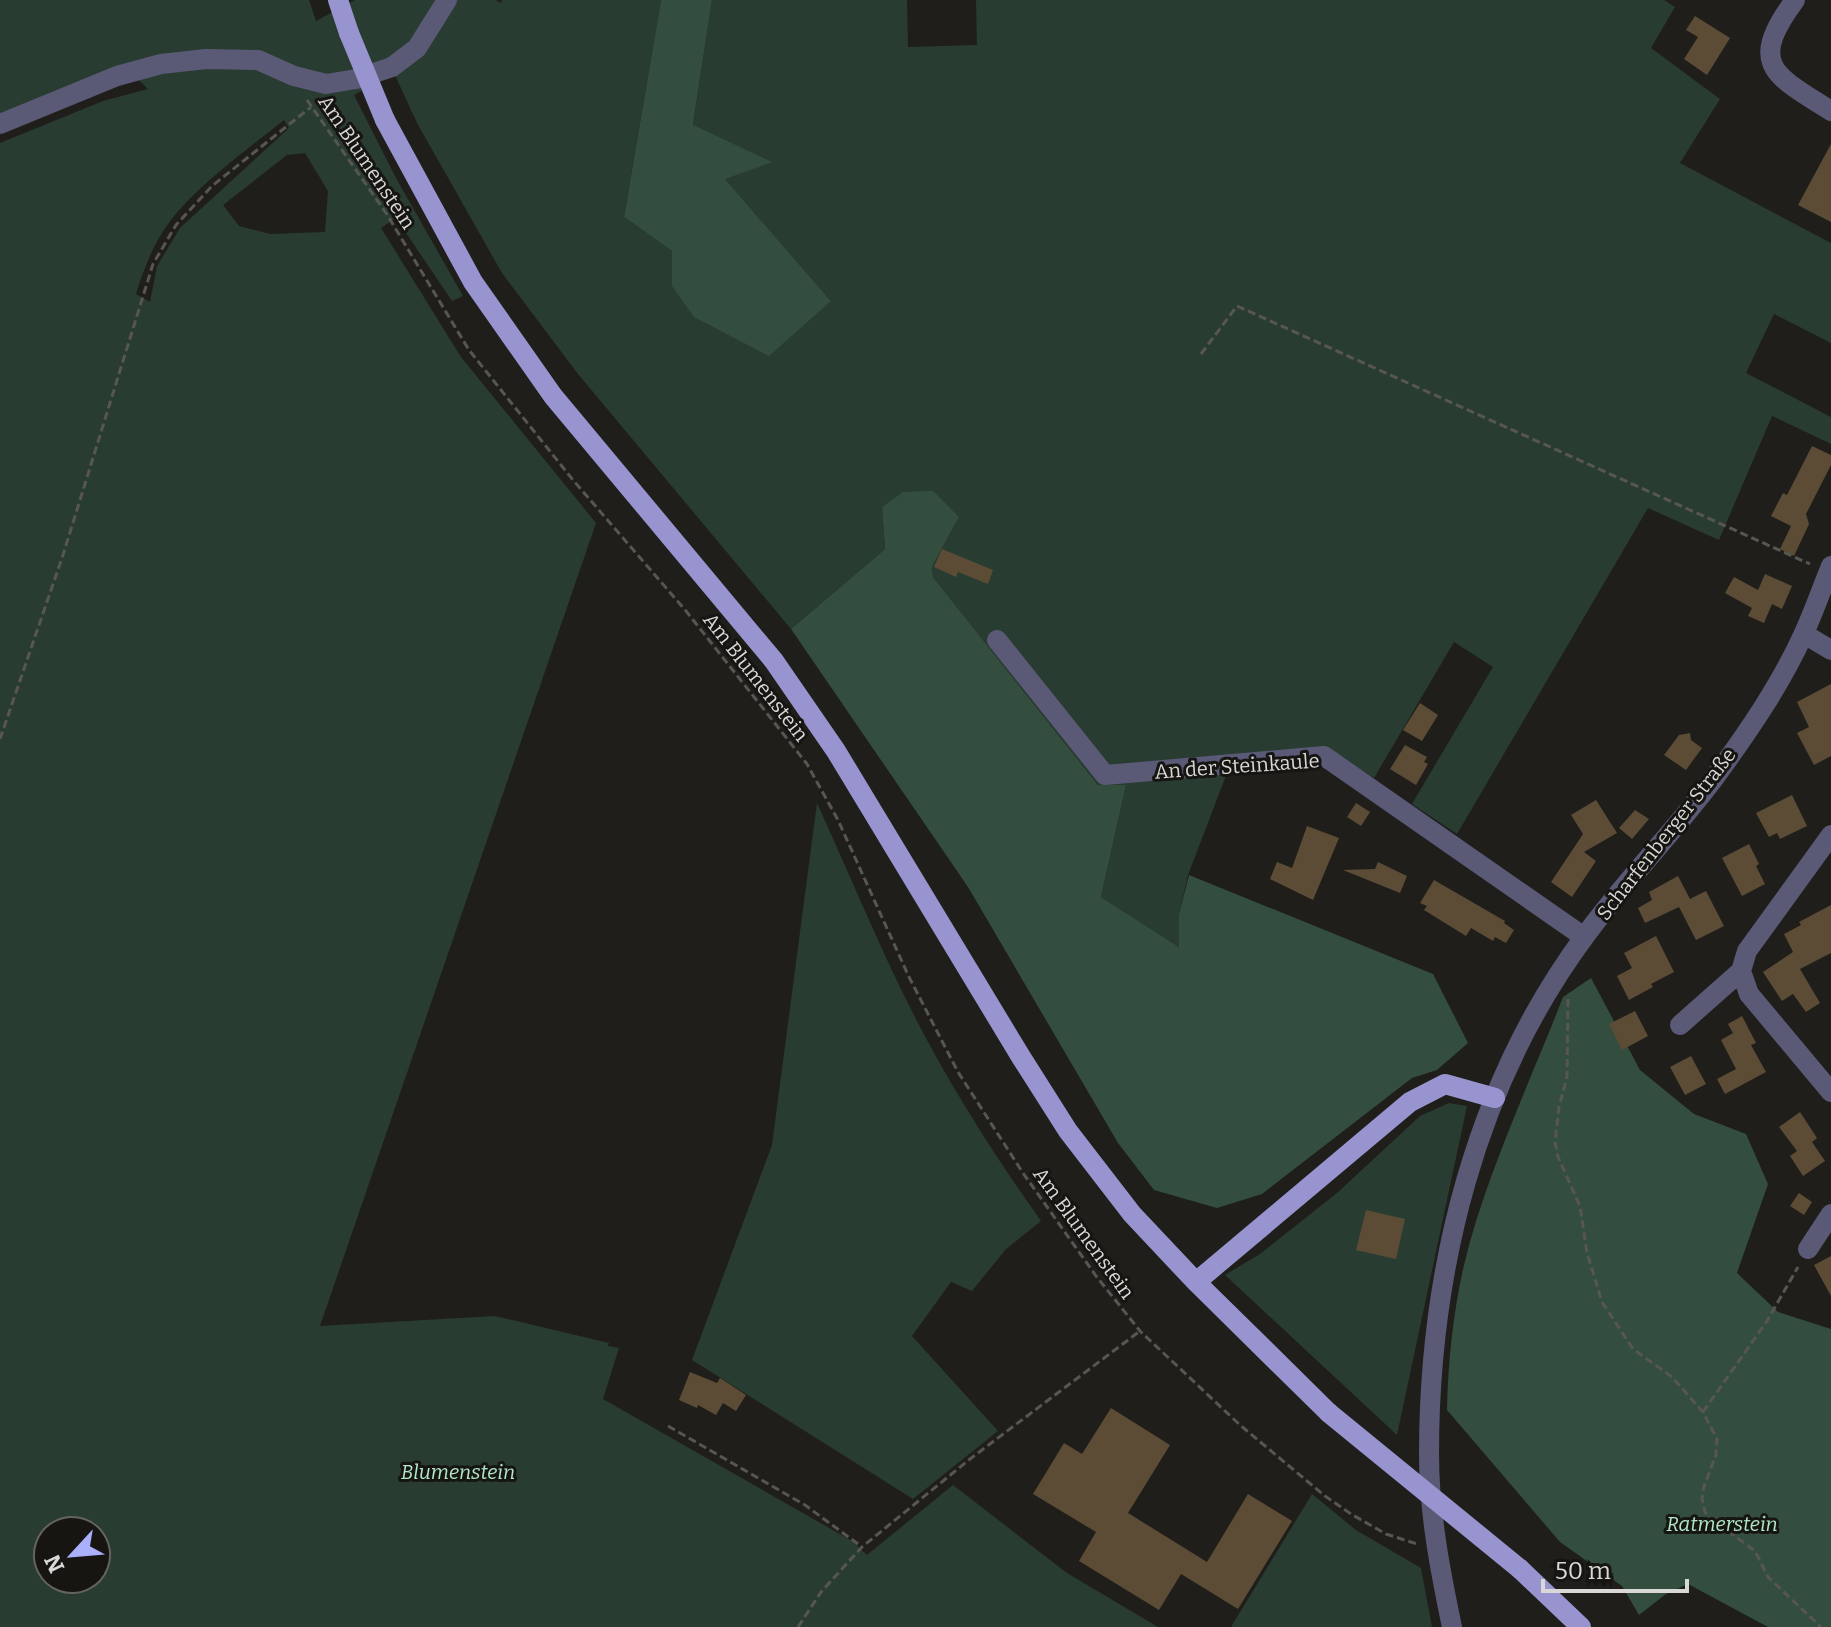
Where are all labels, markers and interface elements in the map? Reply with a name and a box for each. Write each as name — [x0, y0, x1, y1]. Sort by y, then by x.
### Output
street label: Am Blumenstein — [313, 90, 421, 234]
street label: Am Blumenstein — [698, 608, 814, 746]
street label: Scharfenberger Straße — [1591, 743, 1741, 925]
street label: An der Steinkaule — [1154, 748, 1320, 784]
street label: Am Blumenstein — [1028, 1163, 1140, 1304]
park label: Blumenstein — [401, 1460, 515, 1484]
park label: Ratmerstein — [1666, 1512, 1778, 1536]
north arrow — [32, 1515, 112, 1595]
scale bar — [1543, 1543, 1687, 1593]
text: N — [39, 1550, 70, 1577]
text: 50 m — [1555, 1557, 1611, 1585]

